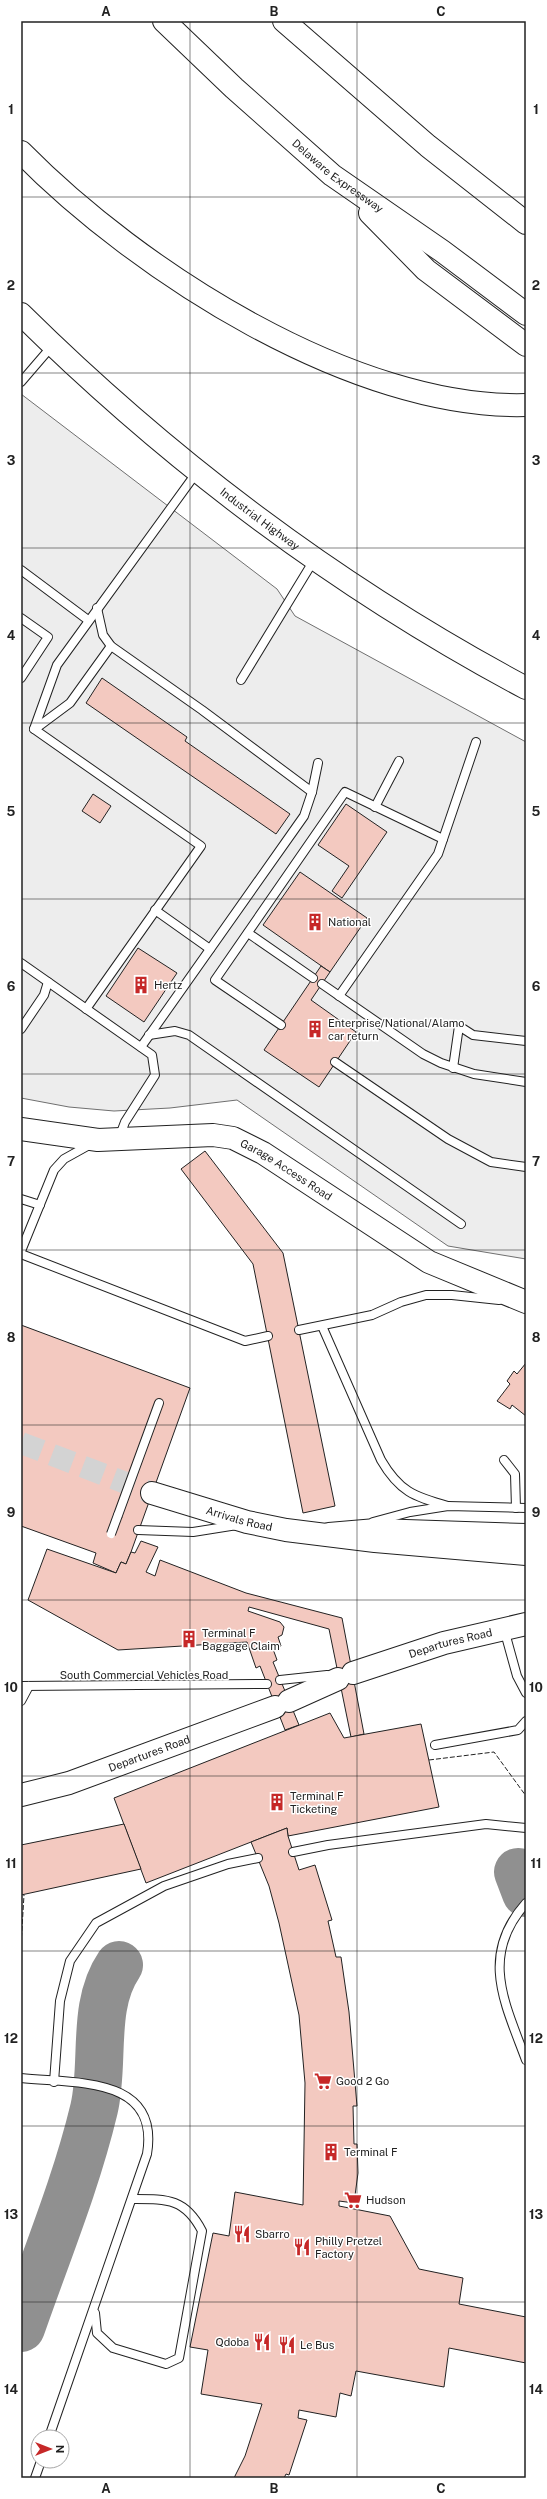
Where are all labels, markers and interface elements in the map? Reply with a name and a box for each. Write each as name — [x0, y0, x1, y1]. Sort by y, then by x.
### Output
text: A — [101, 4, 111, 19]
text: B — [270, 4, 279, 19]
text: C — [436, 4, 446, 19]
text: 1 — [8, 102, 14, 117]
text: 1 — [533, 102, 539, 117]
street label: Delaware Expressway — [290, 137, 386, 215]
text: 2 — [7, 278, 15, 293]
text: 2 — [532, 278, 540, 293]
text: 3 — [7, 453, 16, 468]
text: 3 — [532, 453, 541, 468]
street label: Industrial Highway — [218, 485, 302, 552]
text: 4 — [7, 628, 16, 643]
text: 4 — [532, 628, 541, 643]
text: 5 — [7, 804, 16, 819]
text: 5 — [532, 804, 541, 819]
building icon: National — [305, 912, 325, 932]
place label: National — [328, 916, 371, 928]
building icon: Hertz — [131, 975, 151, 995]
text: 6 — [7, 979, 16, 994]
place label: Hertz — [154, 979, 182, 991]
text: 6 — [532, 979, 541, 994]
place label: Enterprise/National/Alamo car return — [328, 1017, 465, 1042]
building icon: Enterprise/National/Alamo car return — [305, 1019, 325, 1039]
street label: Garage Access Road — [238, 1137, 334, 1203]
text: 7 — [7, 1154, 15, 1169]
text: 7 — [532, 1154, 540, 1169]
text: 8 — [7, 1330, 16, 1345]
text: 8 — [532, 1330, 541, 1345]
street label: Arrivals Road — [205, 1504, 273, 1533]
text: 9 — [7, 1505, 15, 1520]
text: 9 — [532, 1505, 540, 1520]
street label: Departures Road — [407, 1626, 493, 1660]
place label: Terminal F Baggage Claim — [202, 1627, 280, 1652]
building icon: Terminal F Baggage Claim — [179, 1629, 199, 1649]
street label: South Commercial Vehicles Road — [60, 1669, 228, 1681]
text: 10 — [4, 1680, 18, 1695]
text: 10 — [529, 1680, 543, 1695]
street label: Departures Road — [107, 1733, 192, 1774]
place label: Terminal F Ticketing — [290, 1790, 344, 1815]
building icon: Terminal F Ticketing — [267, 1792, 287, 1812]
text: 11 — [5, 1856, 17, 1871]
text: 11 — [530, 1856, 542, 1871]
text: 12 — [4, 2031, 18, 2046]
text: 12 — [529, 2031, 543, 2046]
supermarket icon: Good 2 Go — [313, 2071, 333, 2091]
place label: Good 2 Go — [336, 2075, 389, 2087]
building icon: Terminal F — [321, 2142, 341, 2162]
place label: Terminal F — [344, 2146, 398, 2158]
supermarket icon: Hudson — [343, 2190, 363, 2210]
place label: Hudson — [366, 2194, 406, 2206]
text: 13 — [4, 2207, 18, 2222]
text: 13 — [529, 2207, 543, 2222]
restaurant icon: Sbarro — [232, 2224, 252, 2244]
place label: Sbarro — [255, 2228, 290, 2240]
place label: Philly Pretzel Factory — [315, 2235, 382, 2260]
restaurant icon: Philly Pretzel Factory — [292, 2237, 312, 2257]
restaurant icon: Qdoba — [252, 2332, 272, 2352]
restaurant icon: Le Bus — [277, 2335, 297, 2355]
place label: Qdoba — [215, 2336, 249, 2348]
place label: Le Bus — [300, 2339, 335, 2351]
text: 14 — [4, 2382, 19, 2397]
text: 14 — [529, 2382, 544, 2397]
north arrow — [30, 2429, 70, 2469]
text: N — [54, 2445, 66, 2453]
text: A — [101, 2481, 111, 2496]
text: B — [270, 2481, 279, 2496]
text: C — [436, 2481, 446, 2496]

